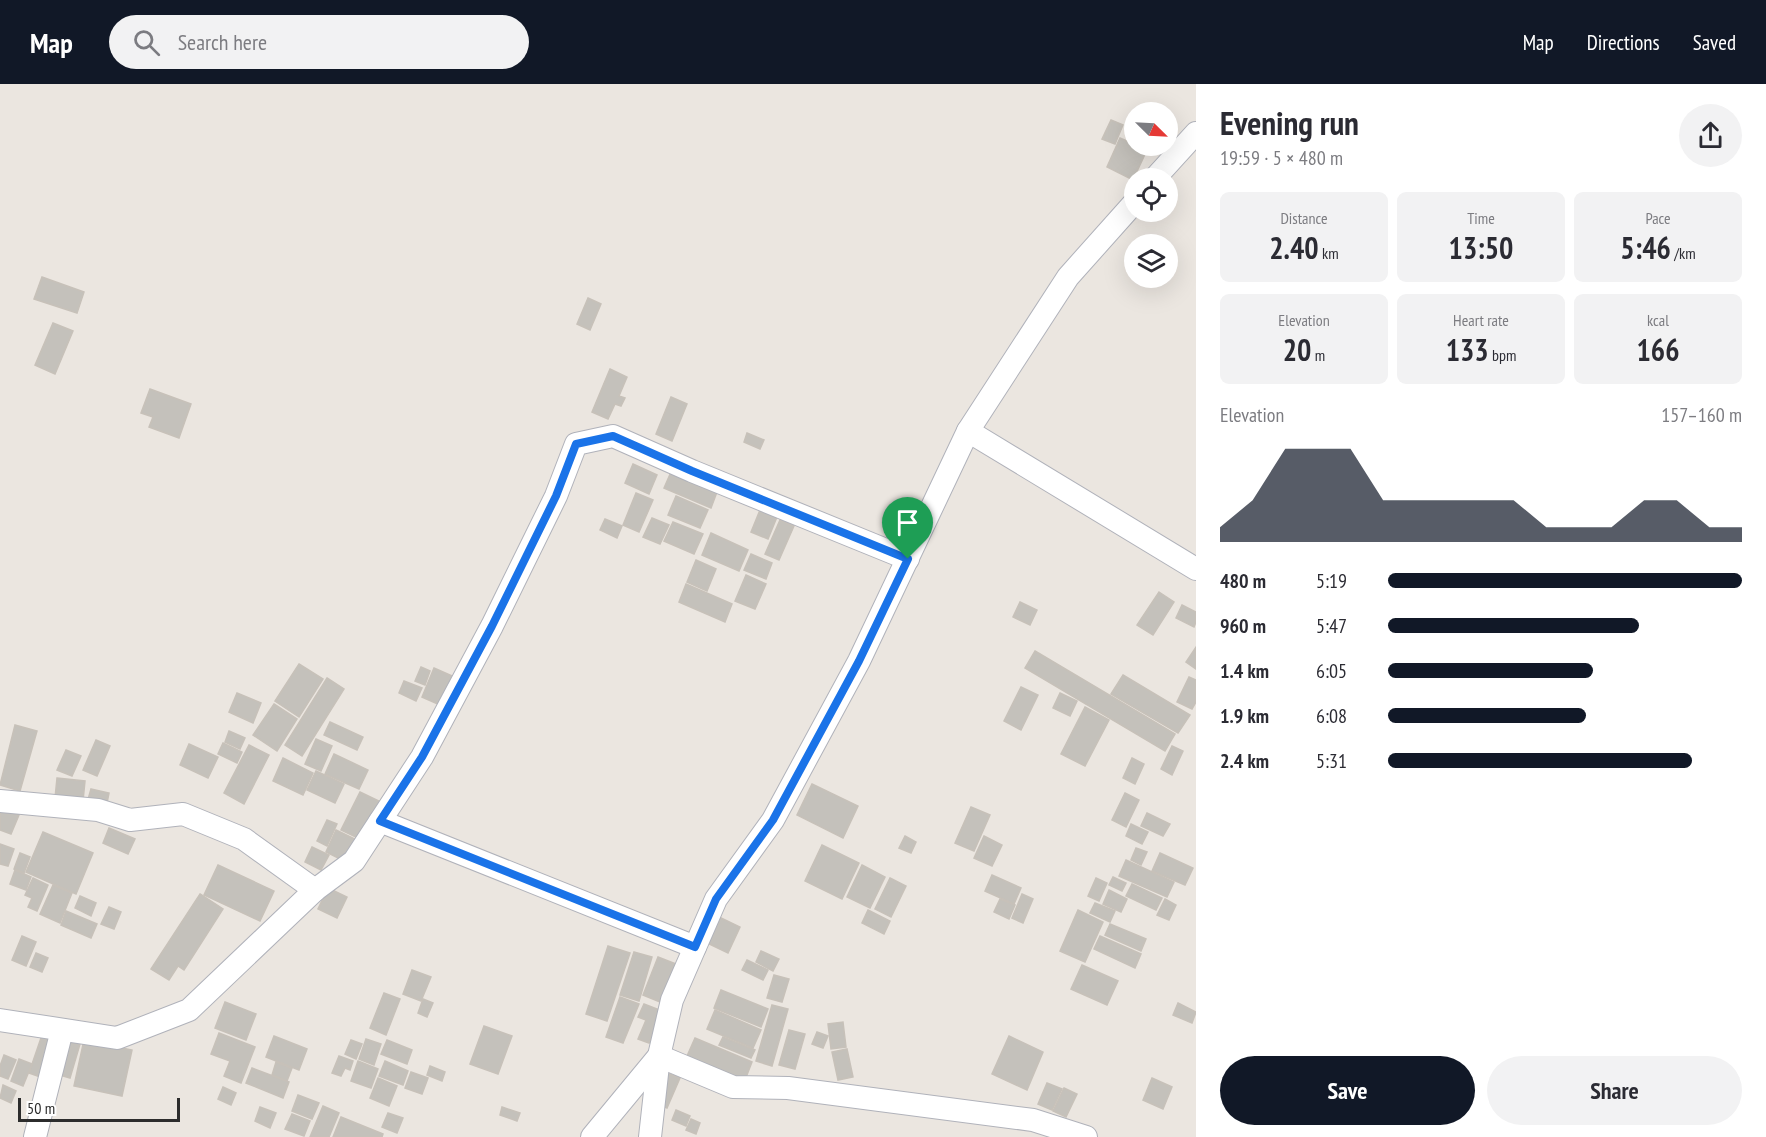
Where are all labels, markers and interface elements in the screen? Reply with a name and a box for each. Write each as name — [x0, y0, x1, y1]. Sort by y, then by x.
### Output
search box — [109, 15, 529, 69]
text: Map — [30, 24, 73, 61]
icon: search — [130, 26, 163, 59]
text: Search here — [178, 28, 267, 56]
text: Map — [1523, 29, 1554, 56]
text: Directions — [1587, 29, 1660, 56]
text: Saved — [1693, 29, 1736, 56]
text: Evening run — [1220, 101, 1359, 144]
north arrow — [1124, 102, 1178, 156]
map controls — [1124, 102, 1178, 288]
button: share — [1679, 104, 1742, 167]
text: 19:59 · 5 × 480 m — [1220, 145, 1343, 171]
button: locate — [1124, 168, 1178, 222]
text: Distance — [1280, 208, 1328, 228]
text: Time — [1467, 208, 1495, 228]
text: Pace — [1645, 208, 1671, 228]
text: 2.40 — [1269, 228, 1319, 267]
text: 13:50 — [1449, 228, 1513, 267]
text: 5:46 — [1620, 228, 1671, 267]
button: layers — [1124, 234, 1178, 288]
text: km — [1319, 243, 1339, 263]
text: /km — [1671, 243, 1696, 263]
text: Elevation — [1278, 310, 1330, 330]
text: Heart rate — [1453, 310, 1509, 330]
text: kcal — [1647, 310, 1669, 330]
text: 20 — [1283, 330, 1311, 369]
text: 133 — [1446, 330, 1489, 369]
text: 166 — [1636, 330, 1680, 369]
text: m — [1311, 345, 1325, 365]
text: bpm — [1489, 345, 1516, 365]
text: Elevation — [1220, 402, 1284, 428]
text: 157–160 m — [1661, 402, 1742, 428]
pin — [882, 497, 933, 559]
icon: arrive — [891, 506, 924, 539]
text: 480 m — [1220, 568, 1266, 594]
text: 5:19 — [1316, 568, 1347, 594]
text: 960 m — [1220, 613, 1266, 639]
text: 5:47 — [1316, 613, 1347, 639]
text: 1.4 km — [1220, 658, 1269, 684]
text: 6:05 — [1316, 658, 1347, 684]
text: 1.9 km — [1220, 703, 1269, 729]
text: 6:08 — [1316, 703, 1347, 729]
text: 2.4 km — [1220, 748, 1269, 774]
text: 5:31 — [1316, 748, 1347, 774]
button: Save — [1220, 1056, 1475, 1125]
button: Share — [1487, 1056, 1742, 1125]
scale bar — [18, 1095, 180, 1122]
text: 50 m — [27, 1098, 55, 1118]

